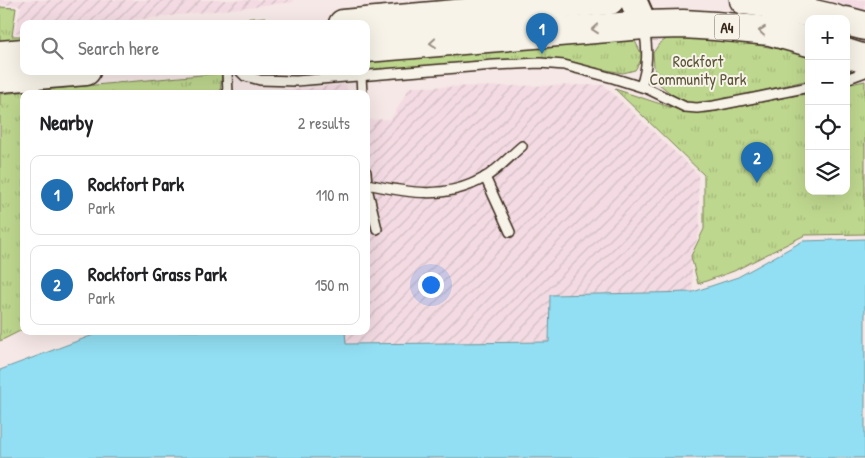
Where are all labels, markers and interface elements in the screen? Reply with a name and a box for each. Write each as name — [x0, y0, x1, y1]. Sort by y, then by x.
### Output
pin: 1 — [526, 13, 558, 54]
road number: A4 — [714, 15, 740, 40]
map controls — [805, 15, 850, 195]
button: + — [805, 15, 850, 60]
search box — [20, 20, 370, 75]
one-way arrow — [591, 24, 599, 35]
one-way arrow — [757, 26, 765, 37]
icon: search — [38, 34, 66, 62]
text: Search here — [78, 35, 159, 61]
one-way arrow — [429, 37, 437, 48]
park label: Rockfort Community Park — [650, 50, 747, 90]
button: − — [805, 60, 850, 105]
button: locate — [805, 105, 850, 150]
text: Nearby — [40, 108, 93, 137]
text: 2 results — [298, 112, 350, 134]
pin: 2 — [741, 142, 773, 183]
button: layers — [805, 150, 850, 195]
text: Rockfort Park — [88, 171, 184, 197]
text: 1 — [54, 184, 60, 206]
text: 110 m — [316, 184, 349, 206]
text: Park — [88, 197, 115, 219]
text: Rockfort Grass Park — [88, 261, 227, 287]
your location — [418, 272, 444, 298]
text: 2 — [53, 274, 61, 296]
text: 150 m — [315, 274, 349, 296]
text: Park — [88, 287, 115, 309]

